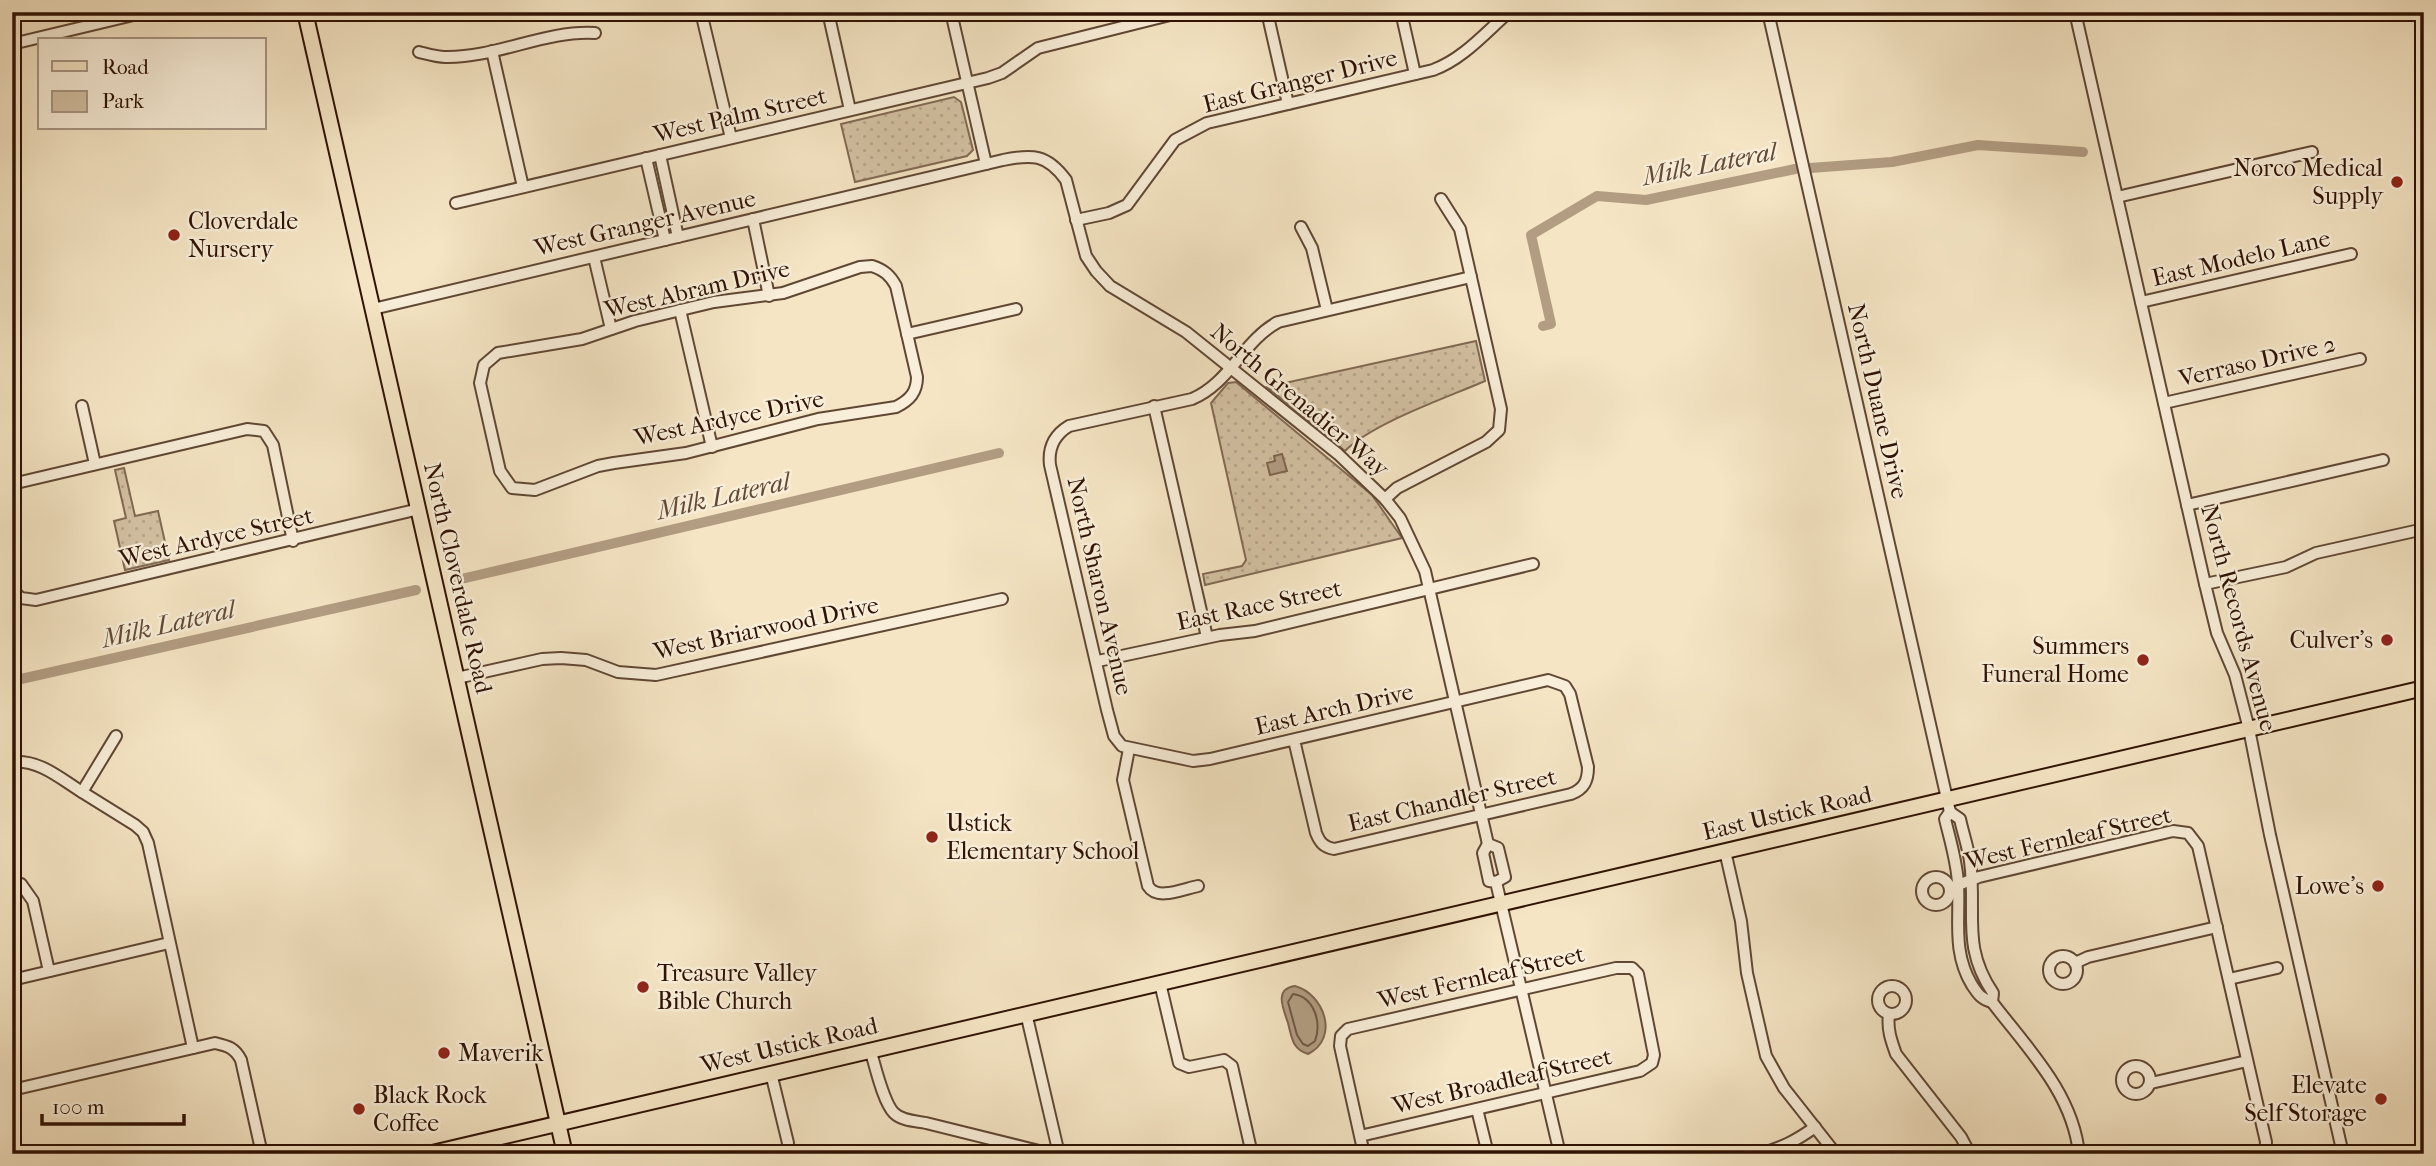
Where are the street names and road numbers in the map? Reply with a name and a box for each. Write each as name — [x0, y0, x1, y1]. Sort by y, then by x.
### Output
street label: East Granger Drive — [1200, 43, 1400, 119]
street label: West Palm Street — [650, 81, 830, 149]
street label: West Granger Avenue — [531, 184, 758, 262]
street label: East Modelo Lane — [2149, 224, 2333, 292]
street label: West Abram Drive — [601, 254, 793, 324]
street label: North Duane Drive — [1842, 301, 1914, 502]
street label: North Grenadier Way — [1205, 317, 1396, 483]
street label: Verraso Drive 2 — [2175, 329, 2338, 393]
street label: West Ardyce Drive — [631, 384, 827, 452]
street label: North Cloverdale Road — [418, 460, 498, 697]
street label: North Sharon Avenue — [1061, 474, 1139, 698]
street label: West Ardyce Street — [115, 501, 316, 573]
street label: North Records Avenue — [2195, 502, 2283, 734]
street label: East Race Street — [1174, 574, 1345, 636]
street label: West Briarwood Drive — [650, 590, 881, 666]
street label: East Arch Drive — [1252, 677, 1416, 741]
street label: East Chandler Street — [1345, 762, 1559, 838]
street label: East Ustick Road — [1700, 780, 1875, 846]
street label: West Fernleaf Street — [1961, 801, 2174, 876]
street label: West Fernleaf Street — [1374, 940, 1587, 1015]
street label: West Ustick Road — [697, 1011, 881, 1079]
street label: West Broadleaf Street — [1389, 1042, 1615, 1120]

